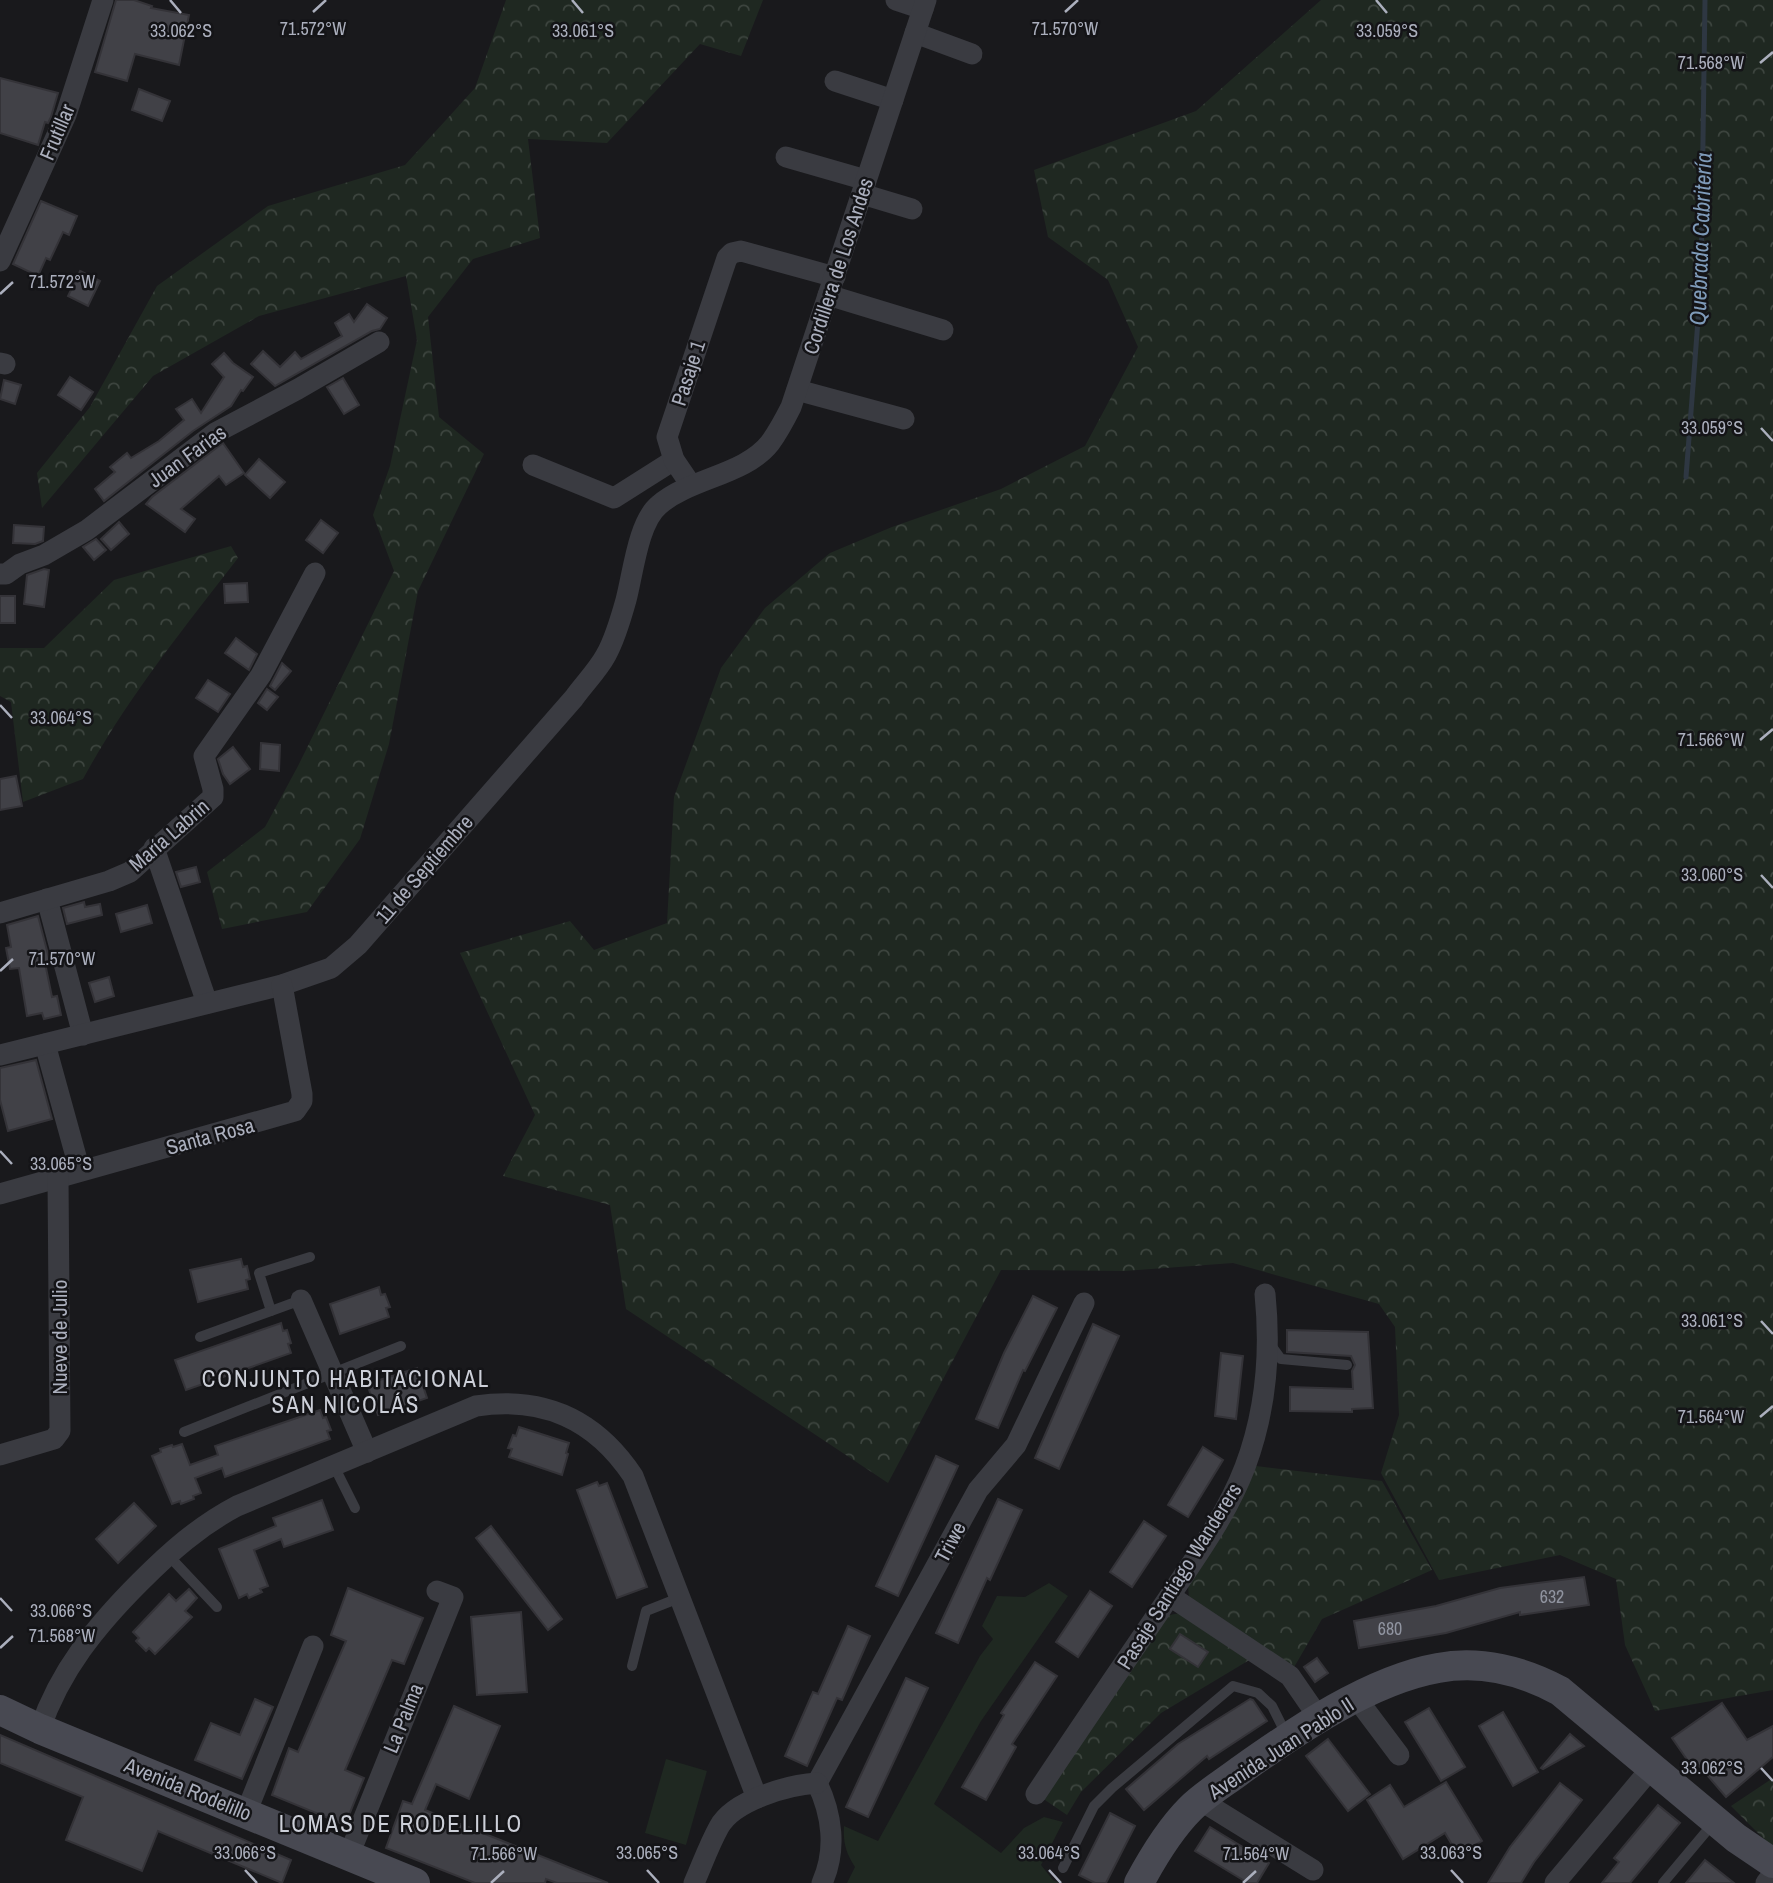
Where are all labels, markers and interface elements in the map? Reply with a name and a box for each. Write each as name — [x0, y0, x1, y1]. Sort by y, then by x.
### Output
text: 71.572°W — [280, 16, 346, 41]
text: 71.570°W — [1032, 16, 1098, 41]
text: 33.062°S — [150, 18, 212, 43]
text: 33.061°S — [552, 18, 614, 43]
text: 33.059°S — [1356, 18, 1418, 43]
text: 71.568°W — [1678, 50, 1744, 75]
street label: Frutillar — [32, 99, 82, 165]
water label: Quebrada Cabritería — [1681, 152, 1719, 326]
street label: Cordillera de Los Andes — [796, 174, 880, 358]
text: 71.572°W — [29, 269, 95, 294]
street label: Pasaje 1 — [664, 336, 712, 409]
text: 33.059°S — [1681, 415, 1743, 440]
street label: Juan Farias — [142, 418, 232, 494]
text: 33.064°S — [30, 705, 92, 730]
text: 71.566°W — [1678, 727, 1744, 752]
street label: María Labrin — [123, 792, 215, 878]
street label: 11 de Septiembre — [369, 808, 479, 930]
text: 33.060°S — [1681, 862, 1743, 887]
text: 71.570°W — [29, 946, 95, 971]
street label: Santa Rosa — [163, 1110, 258, 1162]
text: 33.065°S — [30, 1151, 92, 1176]
street label: Nueve de Julio — [45, 1280, 74, 1394]
text: 33.061°S — [1681, 1308, 1743, 1333]
district label: CONJUNTO HABITACIONAL SAN NICOLÁS — [202, 1363, 490, 1420]
text: 71.564°W — [1678, 1404, 1744, 1429]
street label: Pasaje Santiago Wanderers — [1110, 1477, 1248, 1675]
street label: Triwe — [927, 1516, 973, 1568]
house number: 632 — [1540, 1584, 1564, 1609]
text: 33.066°S — [30, 1598, 92, 1623]
house number: 680 — [1378, 1616, 1402, 1641]
text: 71.568°W — [29, 1623, 95, 1648]
street label: La Palma — [376, 1678, 430, 1757]
street label: Avenida Juan Pablo II — [1202, 1690, 1359, 1807]
street label: Avenida Rodelillo — [119, 1750, 256, 1828]
text: 33.062°S — [1681, 1755, 1743, 1780]
district label: LOMAS DE RODELILLO — [279, 1808, 523, 1839]
text: 33.066°S — [214, 1840, 276, 1865]
text: 33.065°S — [616, 1840, 678, 1865]
text: 33.064°S — [1018, 1840, 1080, 1865]
text: 33.063°S — [1420, 1840, 1482, 1865]
text: 71.566°W — [471, 1841, 537, 1866]
text: 71.564°W — [1223, 1841, 1289, 1866]

